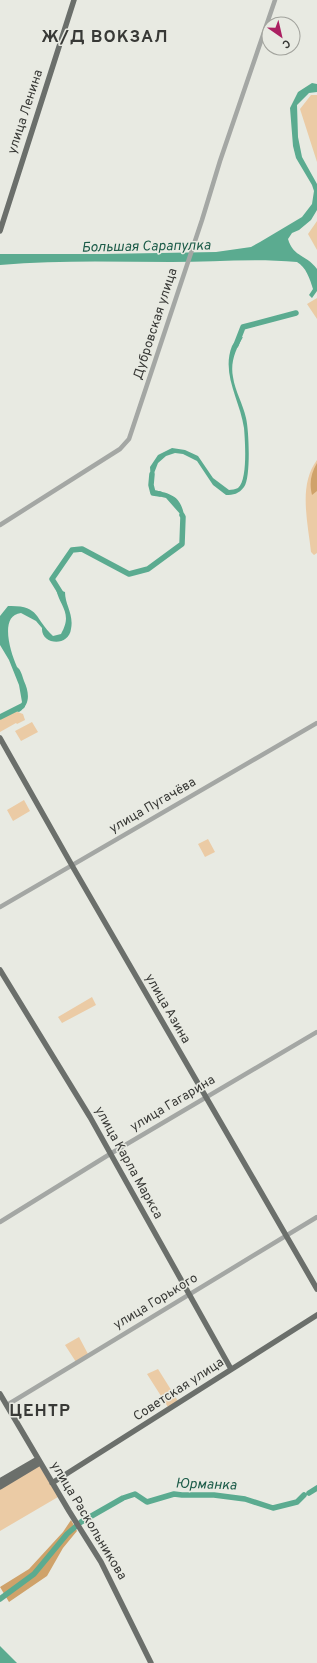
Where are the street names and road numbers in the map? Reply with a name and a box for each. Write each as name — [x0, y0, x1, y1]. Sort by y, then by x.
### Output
street label: улица Ленина — [5, 68, 47, 156]
street label: Дубровская улица — [130, 266, 182, 382]
street label: улица Пугачёва — [107, 775, 199, 837]
street label: улица Азина — [141, 971, 193, 1047]
street label: улица Гагарина — [128, 1072, 218, 1136]
street label: улица Карла Маркса — [90, 1104, 166, 1222]
street label: улица Горького — [111, 1271, 201, 1333]
street label: Советская улица — [131, 1355, 227, 1425]
street label: улица Раскольникова — [46, 1459, 130, 1583]

